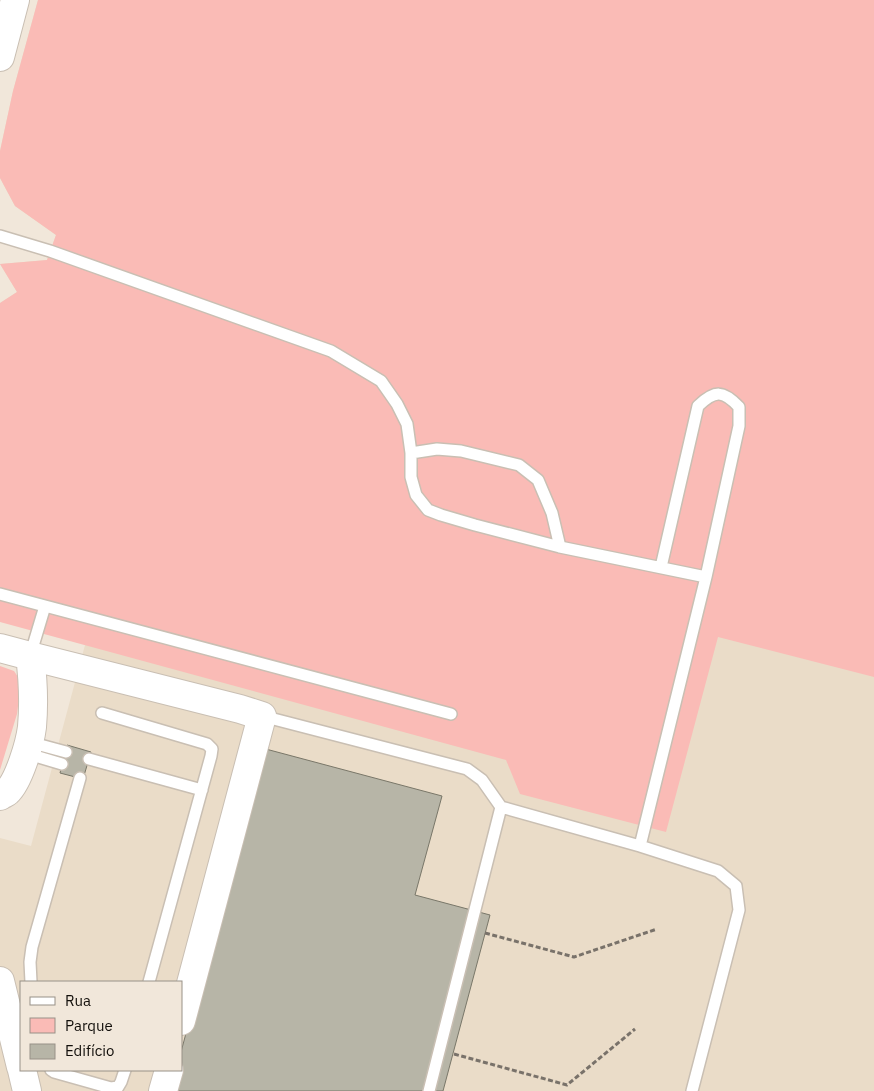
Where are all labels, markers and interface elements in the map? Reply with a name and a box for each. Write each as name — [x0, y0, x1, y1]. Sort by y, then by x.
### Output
legend — [20, 981, 182, 1071]
text: Rua — [65, 991, 91, 1010]
text: Parque — [65, 1016, 113, 1035]
text: Edifício — [65, 1041, 114, 1060]

